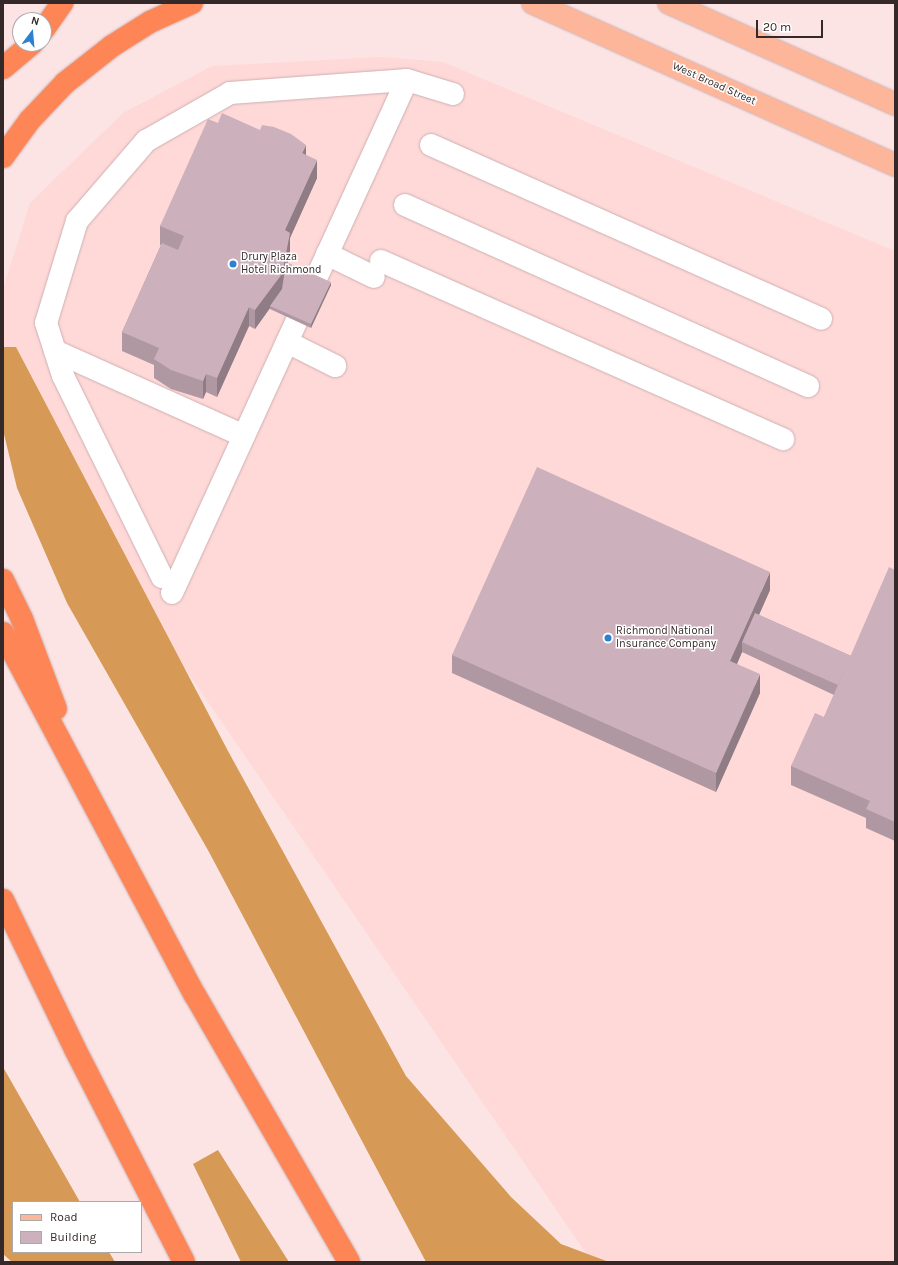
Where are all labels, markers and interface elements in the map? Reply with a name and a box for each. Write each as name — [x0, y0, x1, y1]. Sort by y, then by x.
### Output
north arrow — [12, 12, 52, 52]
scale bar — [758, 12, 825, 38]
text: N — [30, 14, 41, 28]
text: 20 m — [763, 20, 791, 34]
street label: West Broad Street — [670, 60, 758, 108]
place label: Drury Plaza Hotel Richmond — [241, 251, 322, 277]
marker: Drury Plaza Hotel Richmond — [228, 259, 238, 269]
place label: Richmond National Insurance Company — [616, 625, 716, 651]
marker: Richmond National Insurance Company — [603, 633, 613, 643]
legend — [12, 1201, 142, 1253]
text: Road — [50, 1210, 78, 1224]
text: Building — [50, 1230, 96, 1244]

